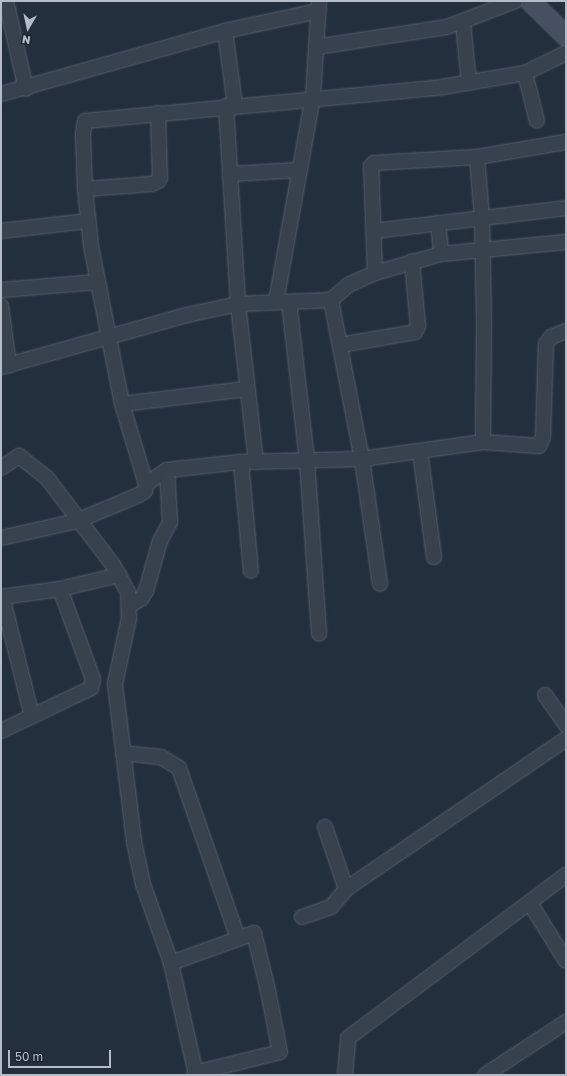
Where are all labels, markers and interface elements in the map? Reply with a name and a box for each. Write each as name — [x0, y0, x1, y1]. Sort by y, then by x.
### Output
north arrow — [8, 8, 48, 48]
text: N — [21, 33, 31, 47]
scale bar — [10, 1042, 113, 1068]
text: 50 m — [15, 1049, 43, 1064]

